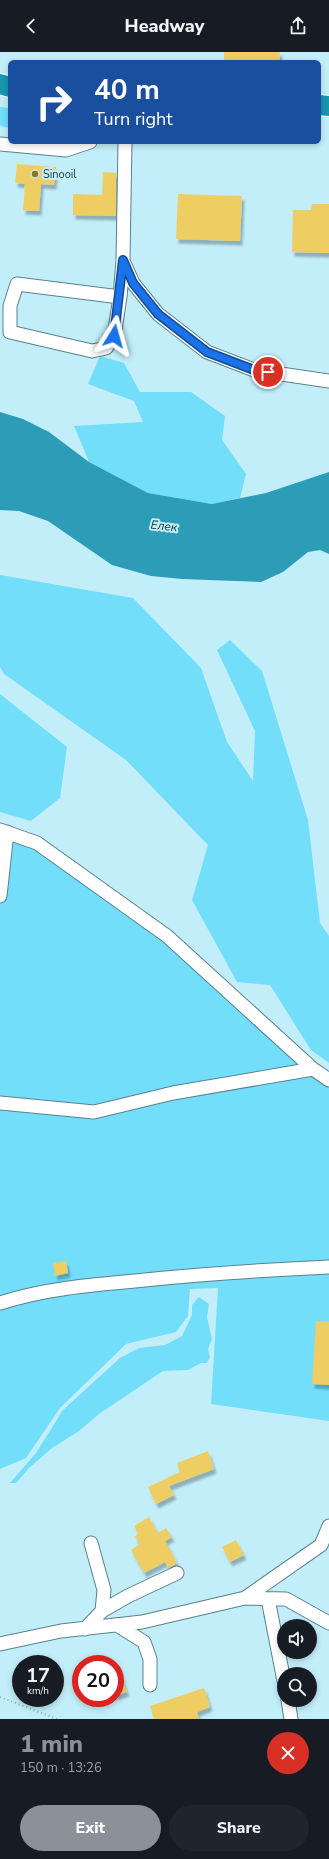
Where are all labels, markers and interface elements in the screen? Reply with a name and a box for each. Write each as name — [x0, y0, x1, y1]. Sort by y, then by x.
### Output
text: Headway — [125, 14, 204, 38]
icon: back — [20, 15, 42, 37]
icon: share — [287, 15, 309, 37]
text: 40 m — [94, 71, 160, 109]
icon: right — [28, 76, 80, 128]
text: Turn right — [94, 107, 173, 131]
place label: Sinooil — [43, 167, 77, 182]
marker: Sinooil — [30, 169, 40, 179]
position arrow — [93, 315, 135, 357]
pin — [251, 355, 285, 389]
icon: arrive — [257, 361, 279, 383]
water label: Елек — [150, 517, 179, 535]
map controls — [277, 1619, 317, 1707]
button: sound — [277, 1619, 317, 1659]
speed limit sign: 20 — [72, 1655, 124, 1707]
text: 17 — [26, 1662, 50, 1689]
button: search — [277, 1667, 317, 1707]
text: km/h — [27, 1684, 49, 1698]
text: 1 min — [20, 1728, 83, 1760]
button: close — [267, 1732, 309, 1774]
text: 150 m · 13:26 — [20, 1759, 102, 1777]
button: Exit — [20, 1805, 161, 1851]
button: Share — [169, 1805, 309, 1851]

